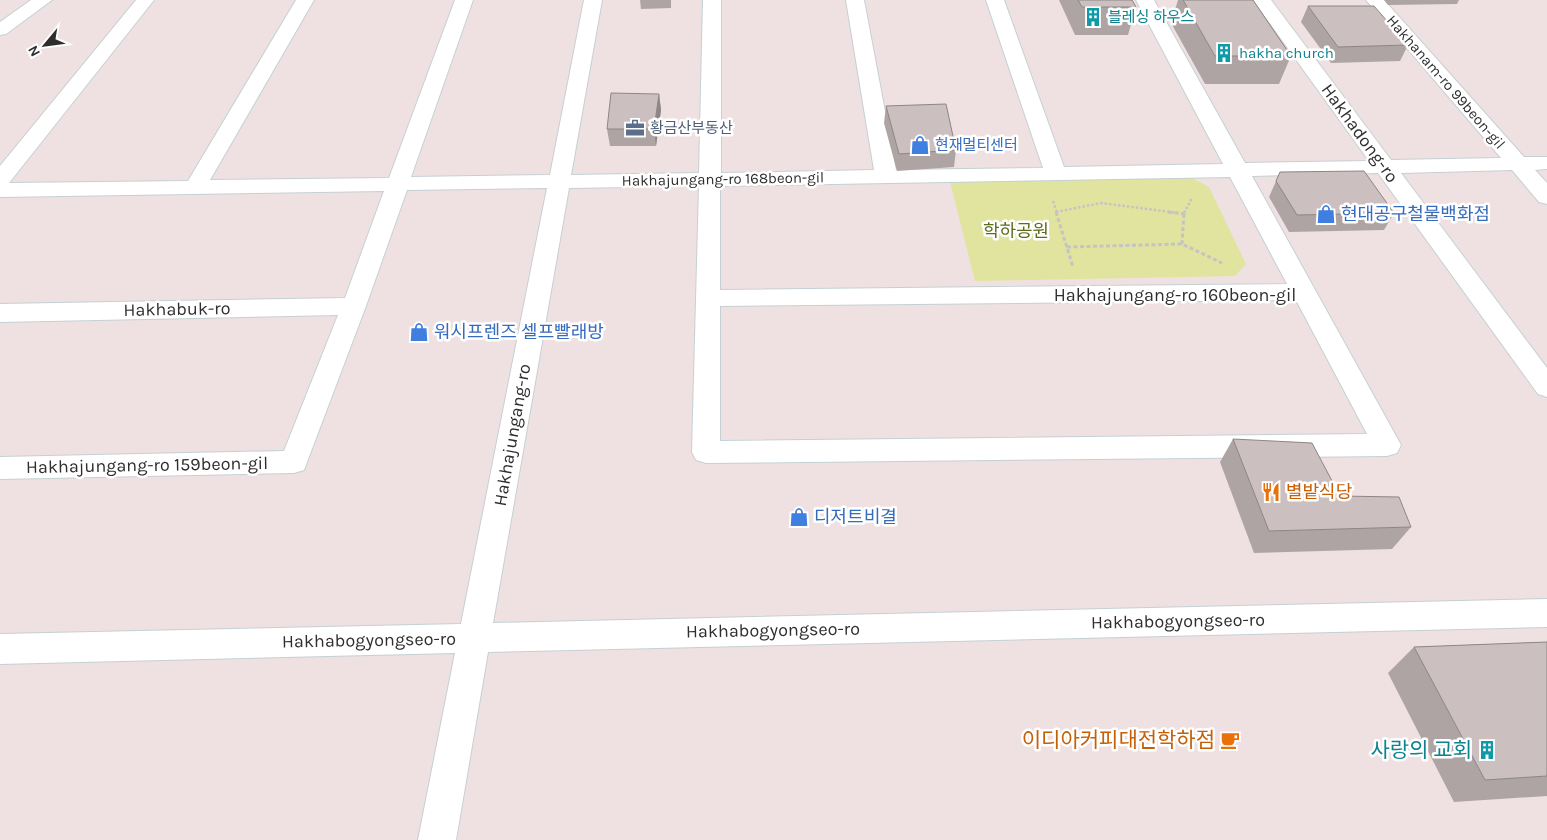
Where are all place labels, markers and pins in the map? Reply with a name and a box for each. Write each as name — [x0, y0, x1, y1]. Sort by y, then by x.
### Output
building icon: 블레싱 하우스 — [1082, 6, 1104, 28]
place label: 블레싱 하우스 — [1108, 8, 1195, 26]
building icon: hakha church — [1213, 42, 1235, 64]
place label: hakha church — [1239, 44, 1334, 62]
office icon: 황금산부동산 — [624, 117, 646, 139]
place label: 황금산부동산 — [650, 119, 733, 137]
shop icon: 현재멀티센터 — [909, 134, 931, 156]
place label: 현재멀티센터 — [935, 136, 1018, 154]
shop icon: 현대공구철물백화점 — [1315, 203, 1337, 225]
place label: 현대공구철물백화점 — [1341, 203, 1490, 225]
shop icon: 워시프렌즈 셀프빨래방 — [408, 321, 430, 343]
place label: 워시프렌즈 셀프빨래방 — [434, 321, 604, 343]
restaurant icon: 별밭식당 — [1260, 481, 1282, 503]
place label: 별밭식당 — [1286, 481, 1352, 503]
shop icon: 디저트비결 — [788, 506, 810, 528]
place label: 디저트비결 — [814, 506, 897, 528]
place label: 이디아커피대전학하점 — [1022, 728, 1215, 752]
cafe icon: 이디아커피대전학하점 — [1219, 729, 1241, 751]
place label: 사랑의 교회 — [1370, 738, 1472, 762]
building icon: 사랑의 교회 — [1476, 739, 1498, 761]

